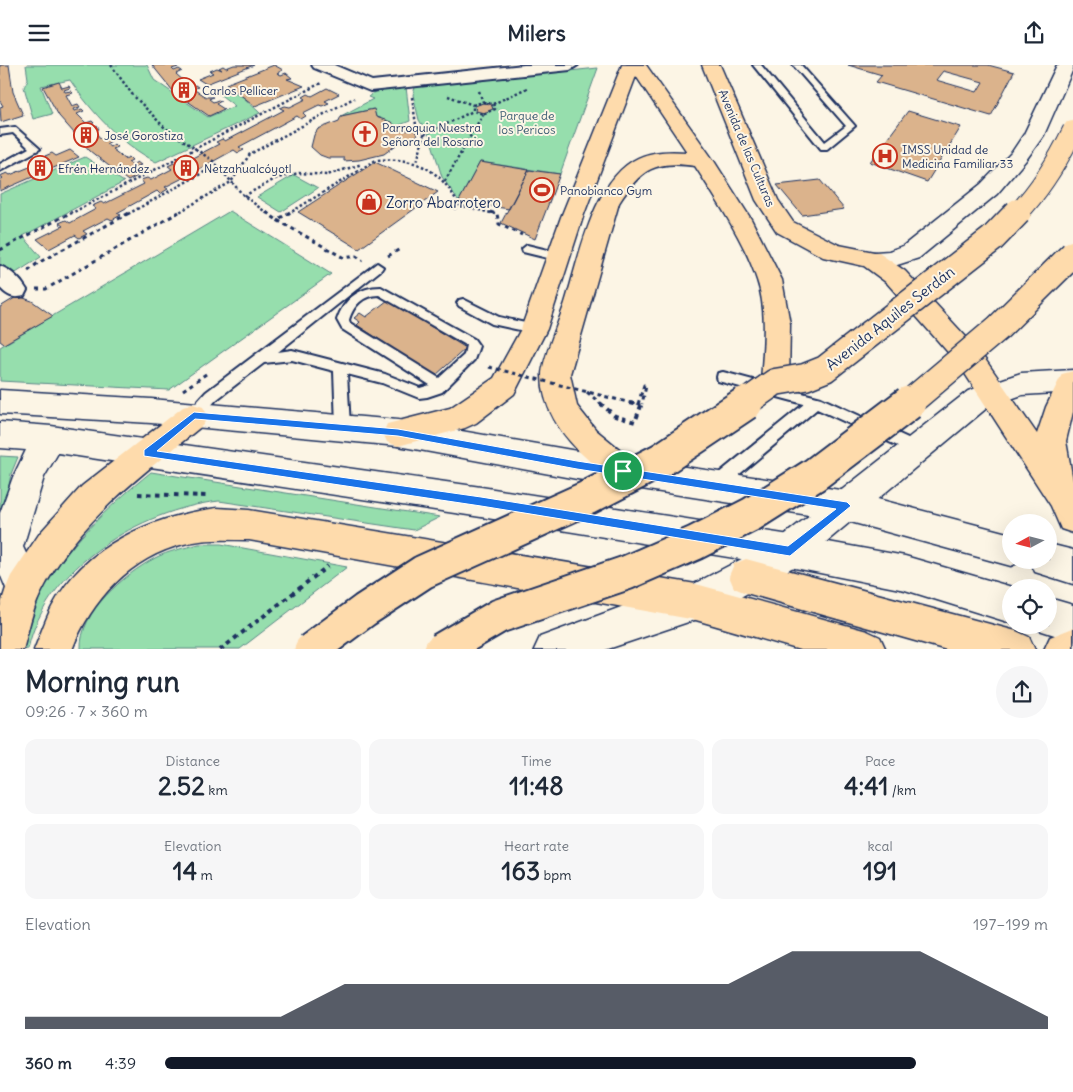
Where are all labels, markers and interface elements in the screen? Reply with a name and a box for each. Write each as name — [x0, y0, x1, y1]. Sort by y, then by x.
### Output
icon: menu — [25, 19, 53, 47]
text: Milers — [507, 19, 566, 47]
icon: share — [1020, 19, 1048, 47]
building icon: Carlos Pellicer — [171, 77, 197, 103]
place label: Carlos Pellicer — [202, 83, 278, 98]
street label: Avenida de las Culturas — [715, 87, 779, 209]
park label: Parque de los Pericos — [499, 108, 555, 137]
place label: Parroquia Nuestra Señora del Rosario — [382, 120, 483, 149]
church icon: Parroquia Nuestra Señora del Rosario — [352, 121, 378, 147]
building icon: José Gorostiza — [73, 122, 99, 148]
place label: José Gorostiza — [104, 128, 183, 143]
place label: IMSS Unidad de Medicina Familiar 33 — [902, 142, 1013, 171]
hospital icon: IMSS Unidad de Medicina Familiar 33 — [872, 143, 898, 169]
building icon: Efrén Hernández — [27, 155, 53, 181]
building icon: Netzahualcóyotl — [173, 155, 199, 181]
place label: Efrén Hernández — [58, 161, 150, 176]
place label: Netzahualcóyotl — [204, 161, 292, 176]
sports icon: Panobianco Gym — [529, 177, 555, 203]
place label: Panobianco Gym — [560, 183, 653, 198]
shop icon: Zorro Abarrotero — [356, 189, 382, 215]
place label: Zorro Abarrotero — [386, 193, 501, 212]
street label: Avenida Aquiles Serdán — [822, 262, 958, 374]
pin — [602, 450, 644, 492]
icon: arrive — [609, 457, 637, 485]
north arrow — [1002, 514, 1058, 569]
map controls — [1002, 514, 1057, 634]
button: locate — [1002, 579, 1057, 634]
text: Morning run — [25, 664, 180, 700]
button: share — [996, 666, 1048, 718]
text: 09:26 · 7 × 360 m — [25, 701, 148, 721]
text: Distance — [165, 752, 220, 770]
text: Time — [521, 752, 552, 770]
text: Pace — [865, 752, 895, 770]
text: 2.52 — [158, 770, 205, 802]
text: 11:48 — [509, 770, 564, 802]
text: 4:41 — [844, 770, 888, 802]
text: km — [205, 781, 228, 799]
text: /km — [888, 781, 916, 799]
text: Elevation — [164, 837, 222, 855]
text: Heart rate — [504, 837, 569, 855]
text: kcal — [868, 837, 893, 855]
text: 14 — [173, 855, 197, 887]
text: 163 — [502, 855, 540, 887]
text: 191 — [863, 855, 897, 887]
text: m — [197, 866, 213, 884]
text: bpm — [540, 866, 571, 884]
text: Elevation — [25, 914, 91, 934]
text: 197–199 m — [973, 914, 1048, 934]
text: 360 m — [25, 1053, 72, 1073]
text: 4:39 — [105, 1053, 136, 1073]

